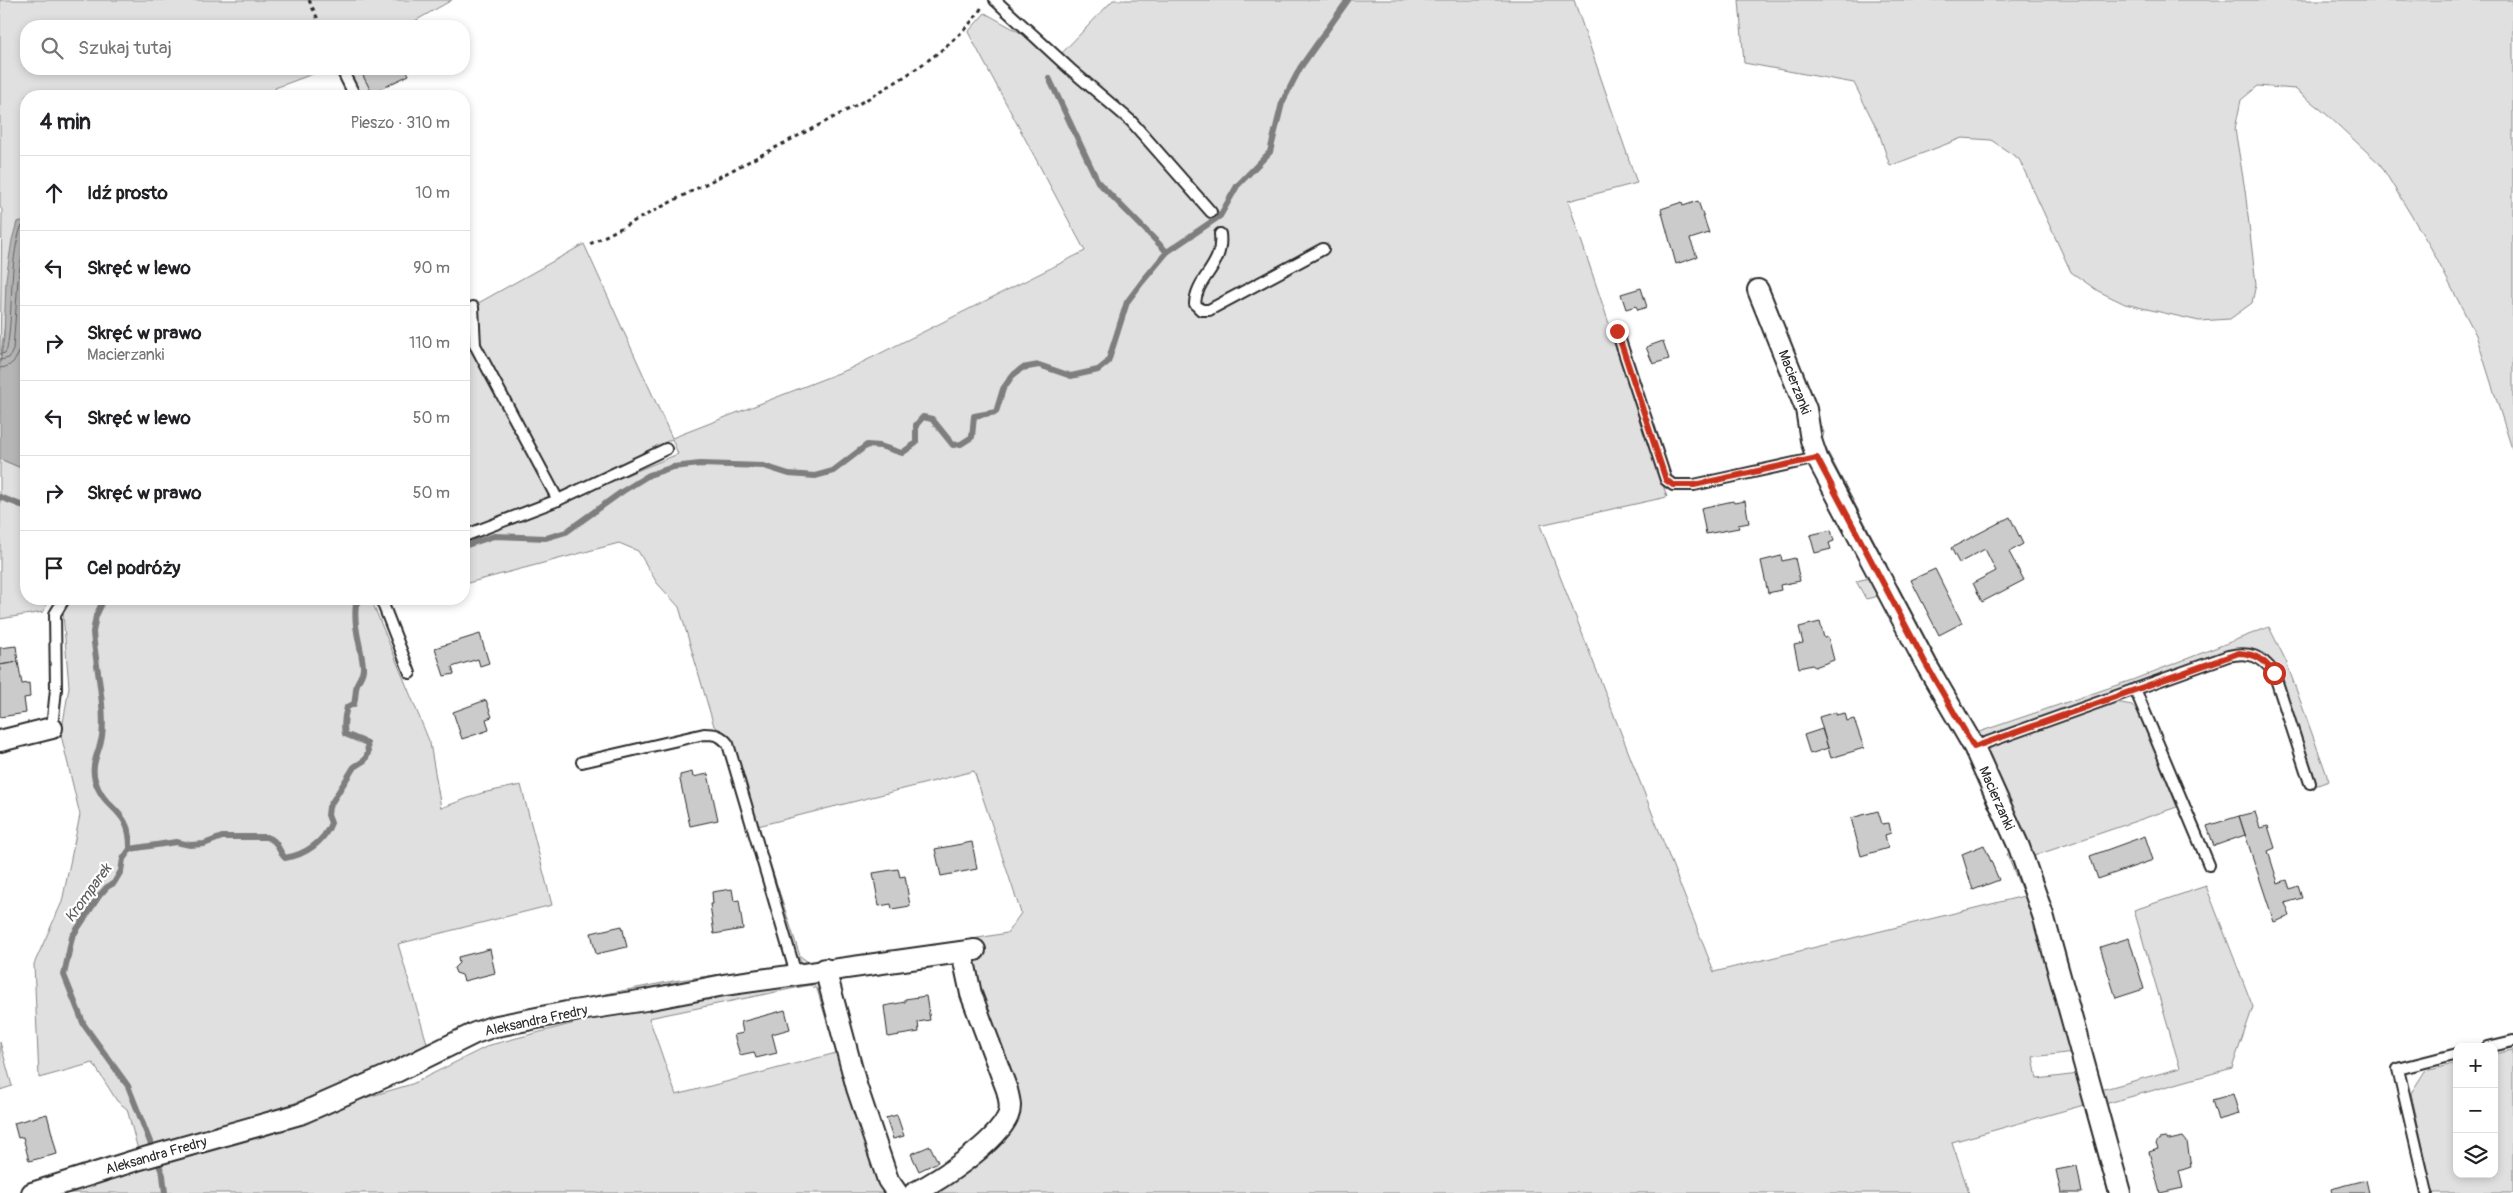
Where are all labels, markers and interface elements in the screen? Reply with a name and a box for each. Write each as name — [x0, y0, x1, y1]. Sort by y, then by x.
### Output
search box — [20, 20, 470, 75]
icon: search — [38, 34, 66, 62]
text: Szukaj tutaj — [78, 36, 172, 60]
text: 4 min — [40, 109, 91, 136]
text: Pieszo · 310 m — [350, 113, 450, 133]
icon: ahead — [40, 179, 68, 207]
text: Idź prosto — [87, 181, 168, 205]
text: 10 m — [415, 183, 450, 203]
icon: left — [40, 254, 68, 282]
text: Skręć w lewo — [87, 256, 191, 280]
text: 90 m — [413, 258, 450, 278]
route end — [1606, 320, 1629, 343]
text: Skręć w prawo — [87, 321, 201, 345]
icon: right — [40, 329, 68, 357]
text: 110 m — [409, 333, 450, 353]
text: Macierzanki — [87, 345, 164, 365]
street label: Macierzanki — [1774, 348, 1815, 417]
icon: left — [40, 404, 68, 432]
text: Skręć w lewo — [87, 406, 191, 430]
text: 50 m — [413, 408, 450, 428]
icon: right — [40, 479, 68, 507]
text: Skręć w prawo — [87, 481, 201, 505]
text: 50 m — [413, 483, 450, 503]
icon: arrive — [40, 554, 68, 582]
text: Cel podróży — [87, 556, 180, 580]
route start — [2263, 662, 2286, 685]
street label: Macierzanki — [1975, 764, 2018, 833]
water label: Kromparek — [61, 859, 117, 926]
street label: Aleksandra Fredry — [483, 1001, 589, 1040]
map controls — [2453, 1043, 2498, 1178]
button: + — [2453, 1043, 2498, 1088]
button: − — [2453, 1088, 2498, 1133]
street label: Aleksandra Fredry — [103, 1133, 209, 1178]
button: layers — [2453, 1133, 2498, 1178]

